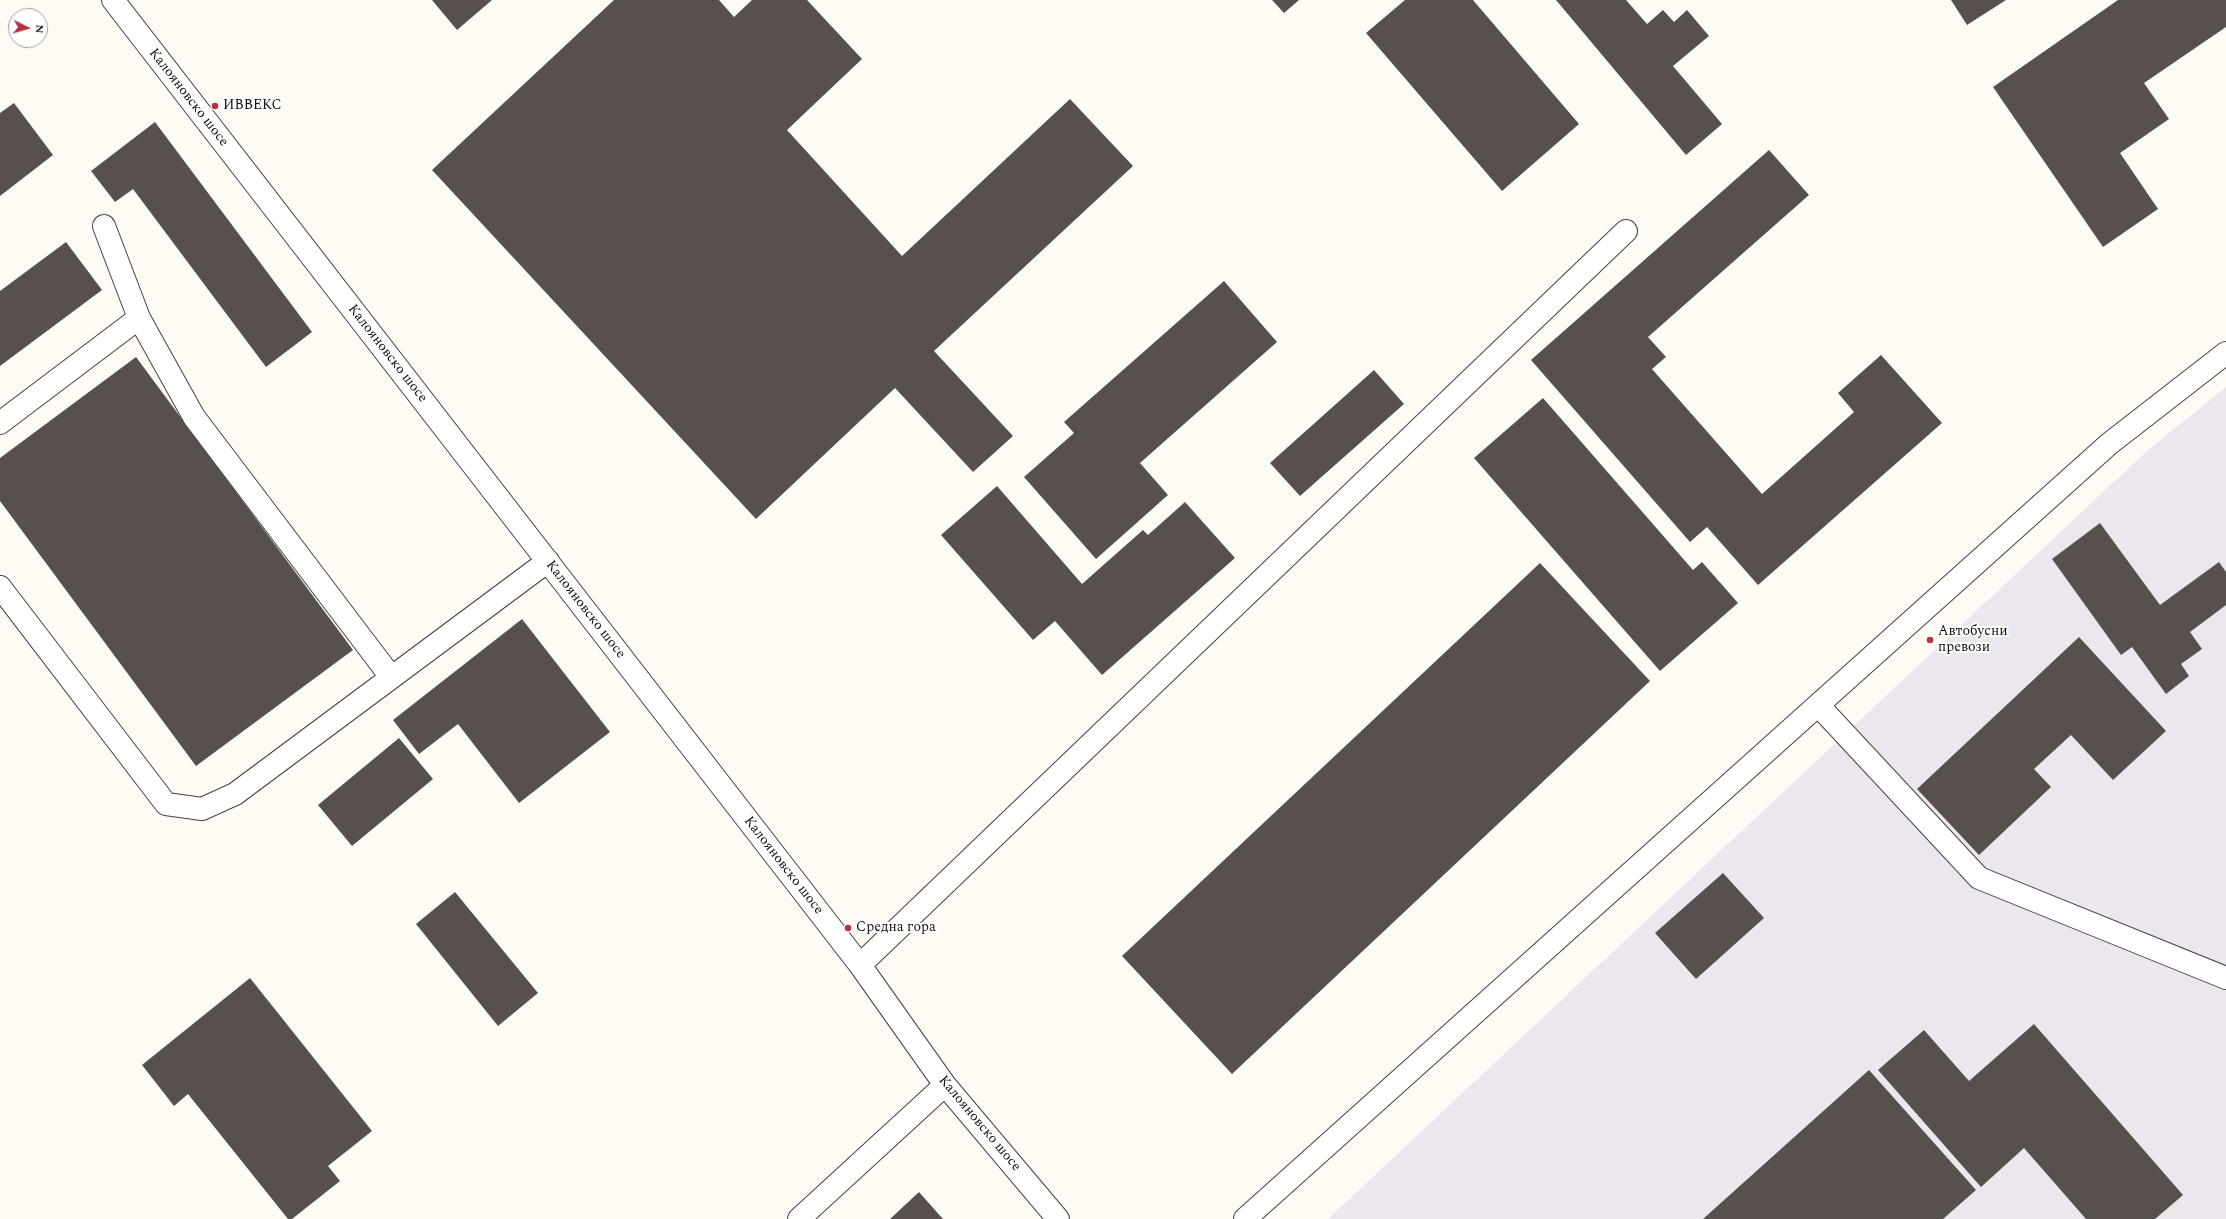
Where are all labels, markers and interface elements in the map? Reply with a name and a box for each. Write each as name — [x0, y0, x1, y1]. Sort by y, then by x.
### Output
north arrow — [8, 8, 48, 48]
text: N — [31, 24, 48, 34]
street label: Калояновско шосе — [145, 46, 231, 150]
place label: ИВВЕКС — [223, 98, 282, 114]
marker: ИВВЕКС — [210, 101, 220, 111]
street label: Калояновско шосе — [344, 302, 430, 406]
street label: Калояновско шосе — [542, 558, 628, 662]
place label: Автобусни превози — [1938, 624, 2008, 656]
marker: Автобусни превози — [1925, 635, 1935, 645]
street label: Калояновско шосе — [740, 814, 826, 918]
place label: Средна гора — [856, 920, 936, 936]
marker: Средна гора — [843, 923, 853, 933]
street label: Калояновско шосе — [934, 1073, 1024, 1175]

